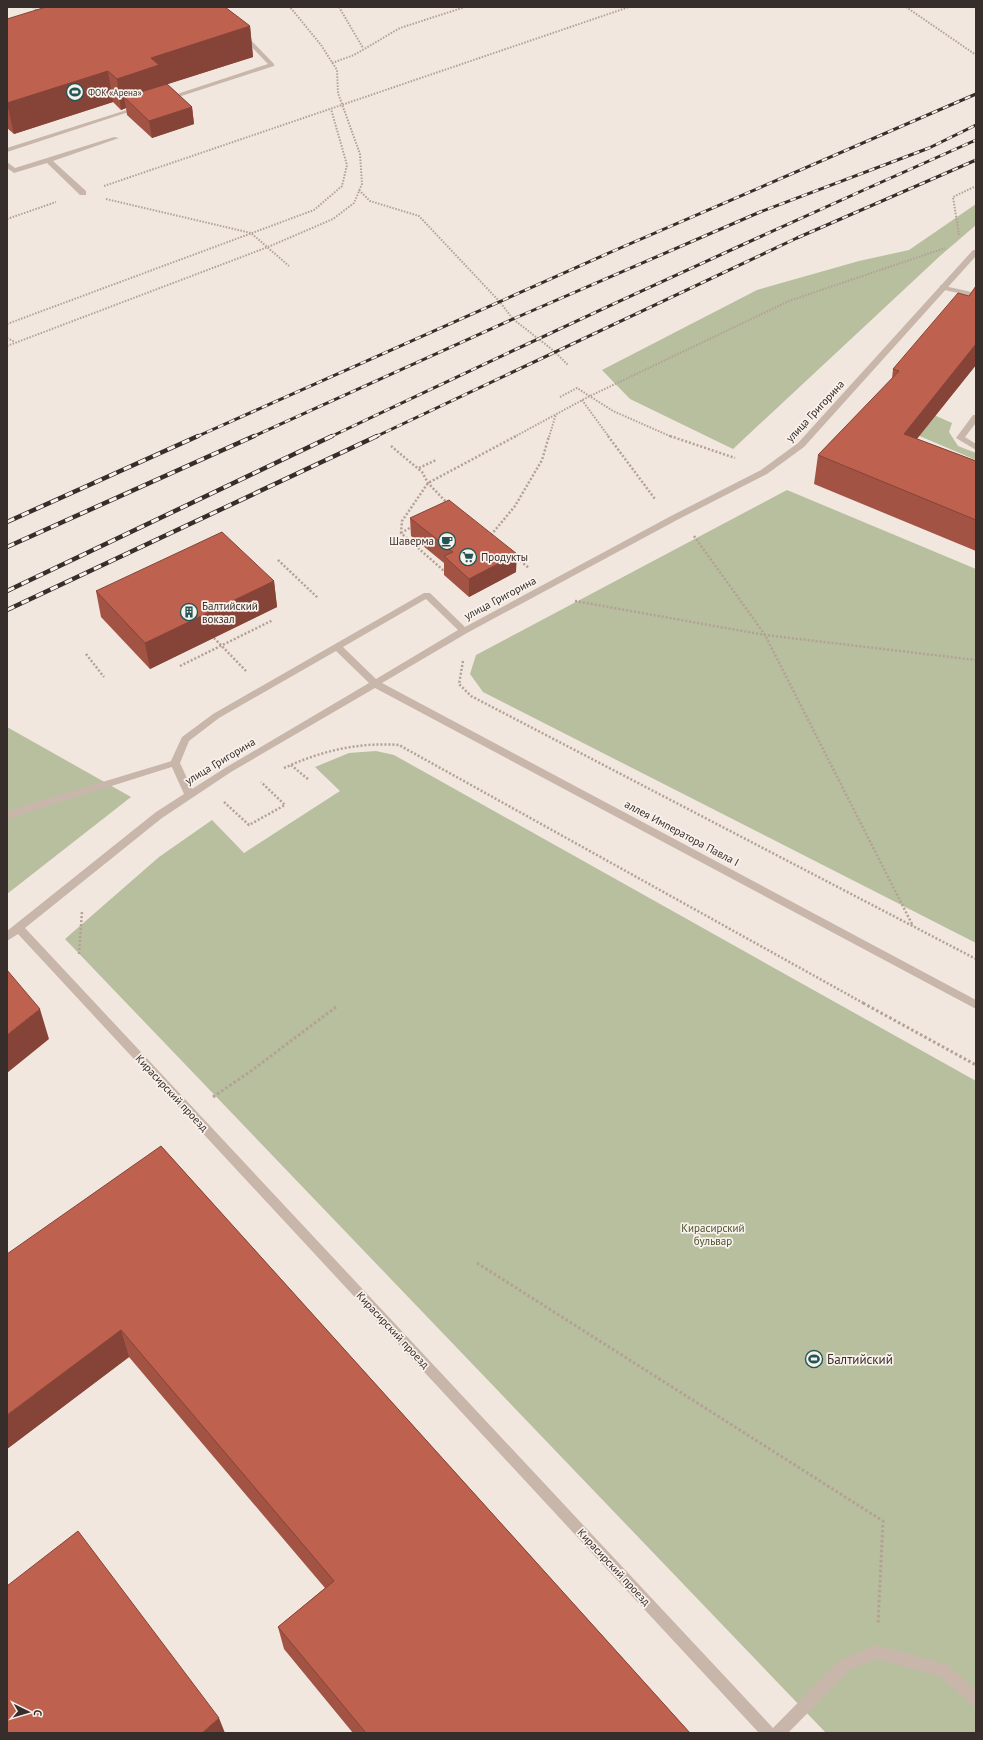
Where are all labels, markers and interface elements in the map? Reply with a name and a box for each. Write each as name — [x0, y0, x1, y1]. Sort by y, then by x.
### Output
sports icon: ФОК «Арена» — [65, 82, 85, 102]
place label: ФОК «Арена» — [88, 87, 142, 98]
street label: улица Григорина — [783, 377, 847, 445]
cafe icon: Шаверма — [437, 531, 457, 551]
place label: Шаверма — [389, 534, 434, 548]
supermarket icon: Продукты — [458, 547, 478, 567]
place label: Продукты — [481, 550, 528, 564]
street label: улица Григорина — [462, 573, 538, 623]
place label: Балтийский вокзал — [202, 599, 258, 626]
building icon: Балтийский вокзал — [179, 602, 199, 622]
street label: улица Григорина — [182, 734, 258, 788]
street label: аллея Императора Павла I — [622, 797, 742, 869]
street label: Кирасирский проезд — [133, 1052, 211, 1134]
park label: Кирасирский бульвар — [681, 1221, 745, 1248]
street label: Кирасирский проезд — [354, 1289, 432, 1371]
sports icon: Балтийский — [804, 1349, 824, 1369]
place label: Балтийский — [827, 1351, 893, 1368]
street label: Кирасирский проезд — [575, 1526, 653, 1608]
north arrow — [8, 1692, 48, 1732]
text: С — [31, 1709, 45, 1717]

